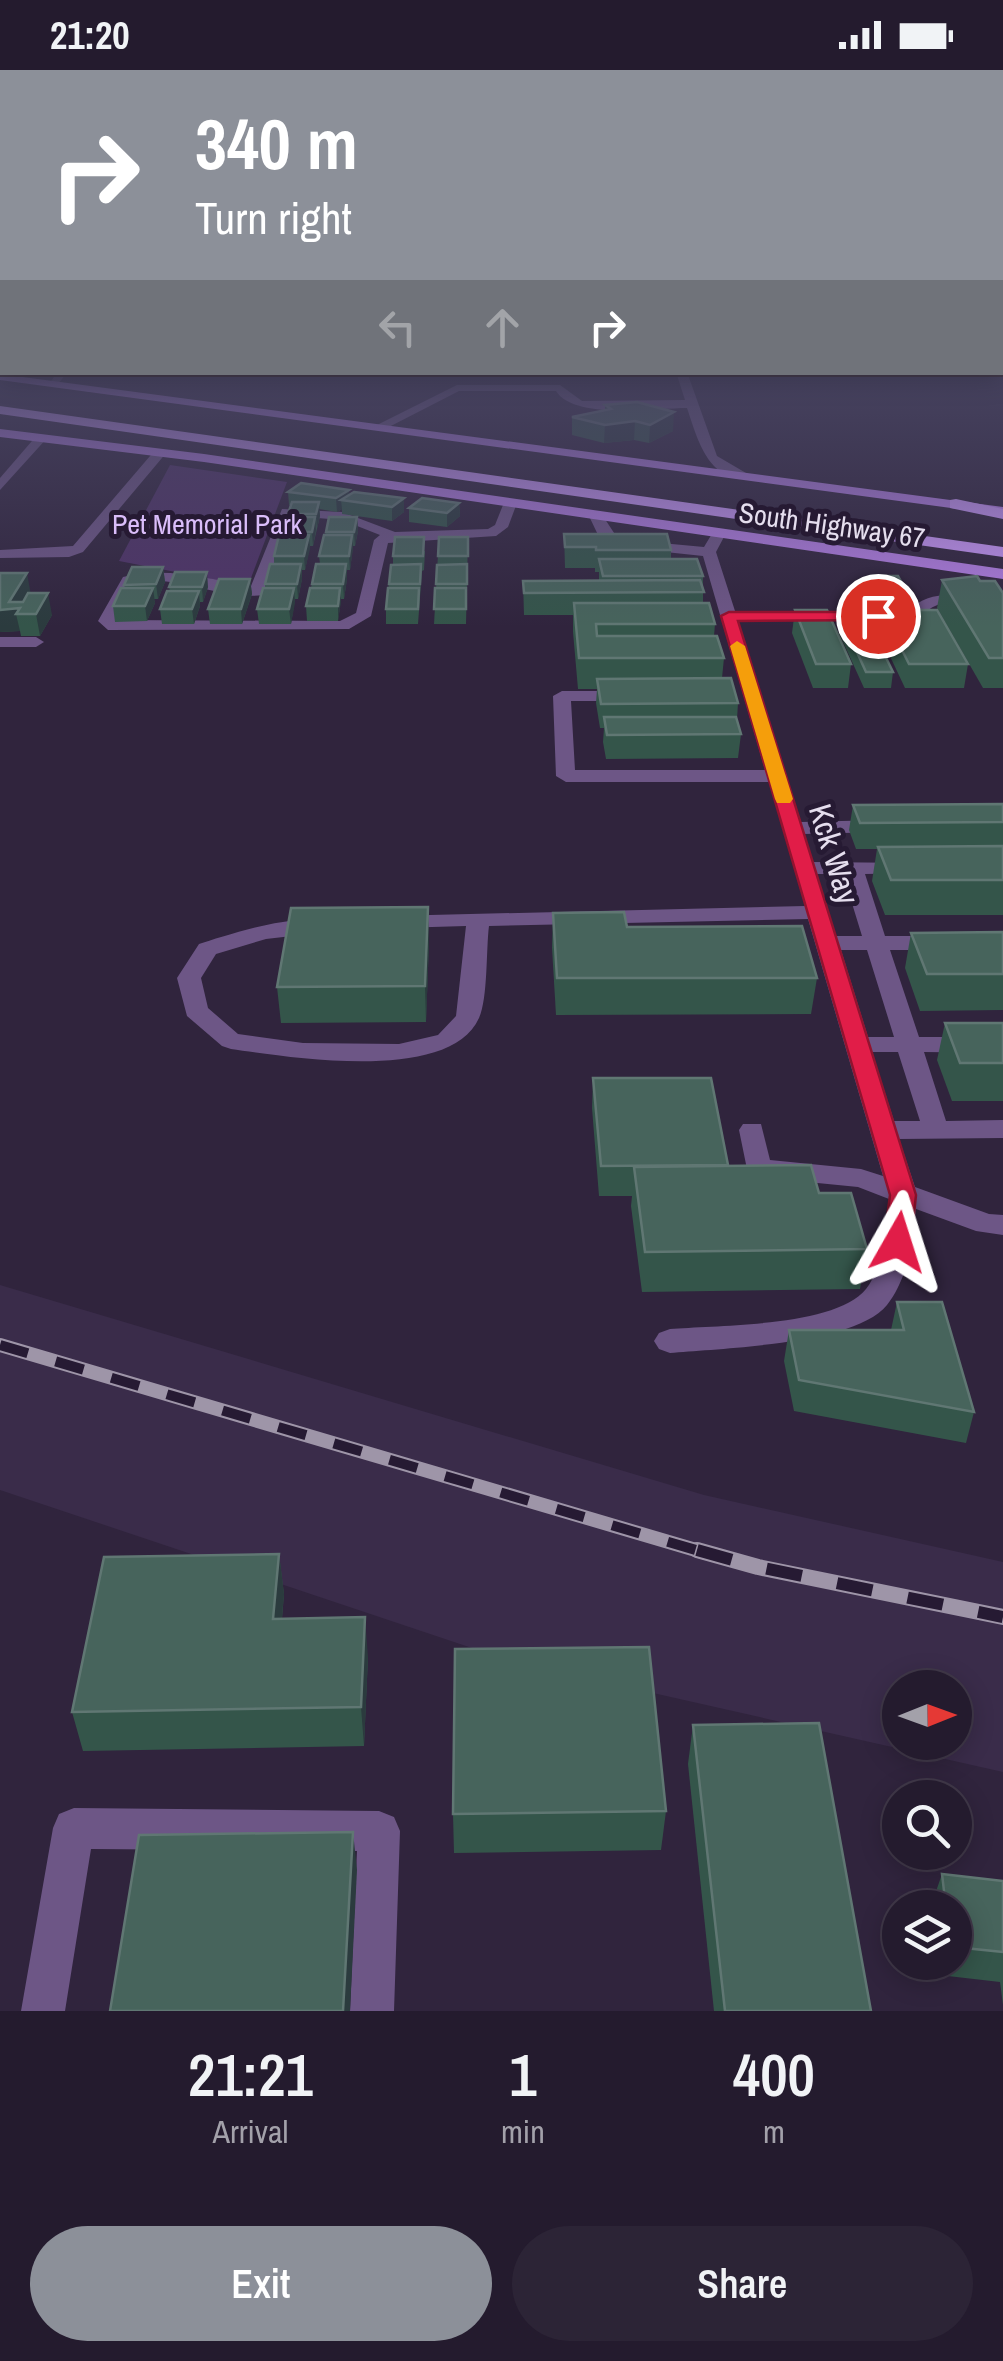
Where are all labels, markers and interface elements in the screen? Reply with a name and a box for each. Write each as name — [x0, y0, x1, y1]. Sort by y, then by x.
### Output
text: 21:20 — [50, 10, 130, 61]
text: 340 m — [195, 97, 358, 191]
icon: right — [30, 110, 160, 240]
text: Turn right — [195, 187, 352, 248]
icon: left — [370, 300, 425, 355]
icon: ahead — [475, 300, 530, 355]
icon: right — [580, 300, 635, 355]
street label: South Highway 67 — [736, 493, 928, 557]
park label: Pet Memorial Park — [112, 505, 303, 543]
pin — [836, 574, 921, 659]
icon: arrive — [851, 589, 906, 644]
street label: Kck Way — [799, 799, 870, 909]
position arrow — [846, 1190, 950, 1294]
north arrow — [882, 1670, 972, 1760]
map controls — [882, 1670, 972, 1980]
button: search — [882, 1780, 972, 1870]
button: layers — [882, 1890, 972, 1980]
text: 21:21 — [188, 2034, 313, 2115]
text: 1 — [509, 2034, 537, 2115]
text: 400 — [733, 2034, 815, 2115]
text: Arrival — [213, 2110, 288, 2153]
text: min — [501, 2110, 545, 2153]
text: m — [763, 2110, 785, 2153]
button: Exit — [30, 2226, 492, 2341]
button: Share — [512, 2226, 973, 2341]

